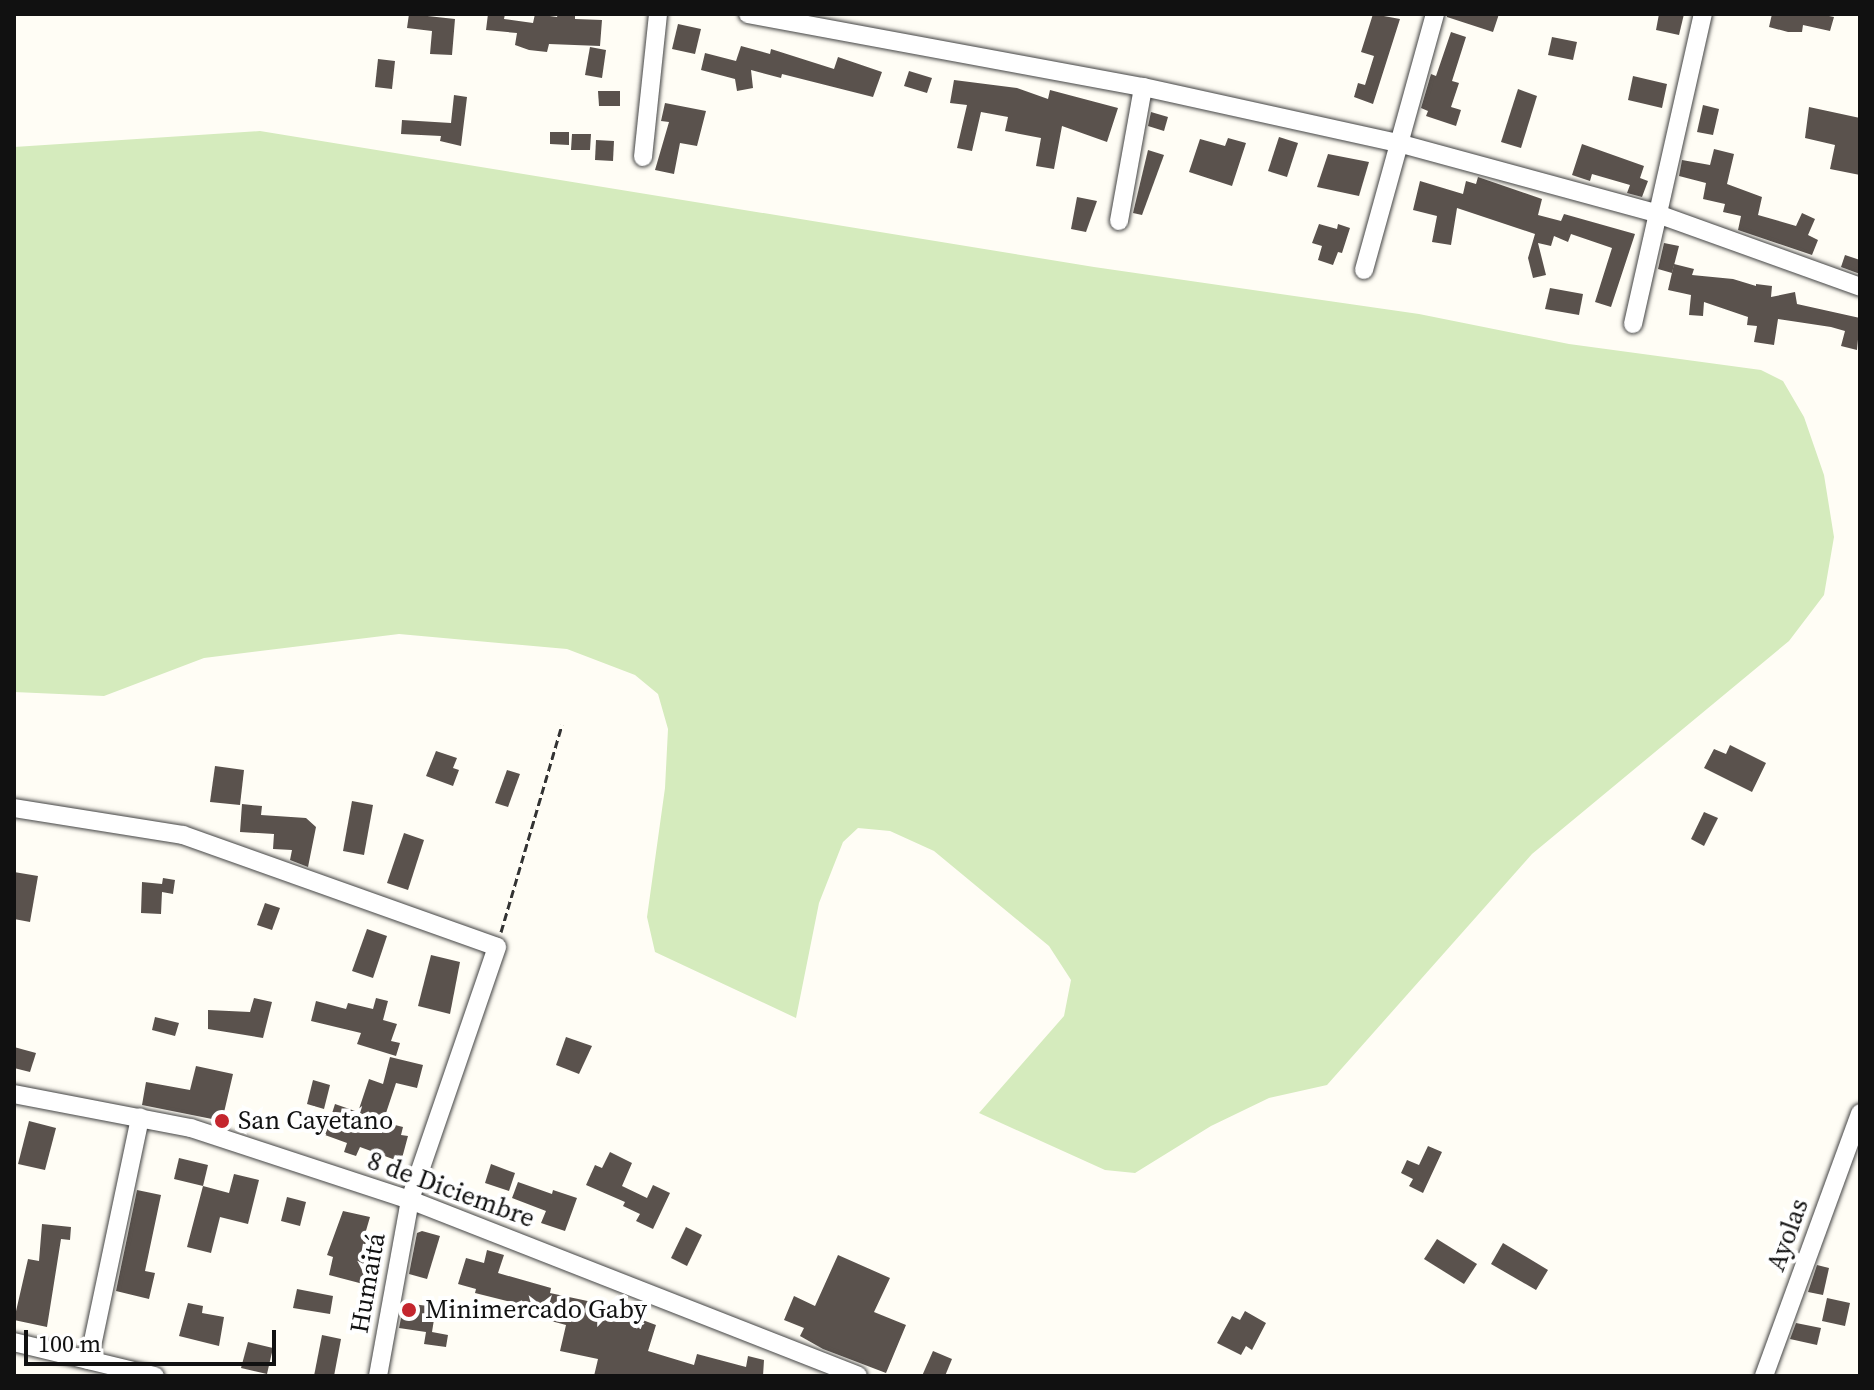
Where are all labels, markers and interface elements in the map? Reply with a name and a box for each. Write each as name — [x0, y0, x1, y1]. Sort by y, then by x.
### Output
place label: San Cayetano — [238, 1105, 393, 1137]
marker: San Cayetano — [213, 1112, 231, 1130]
street label: 8 de Diciembre — [363, 1145, 539, 1235]
street label: Ayolas — [1761, 1195, 1815, 1275]
street label: Humaitá — [344, 1230, 392, 1336]
place label: Minimercado Gaby — [425, 1294, 647, 1326]
marker: Minimercado Gaby — [400, 1301, 418, 1319]
scale bar — [28, 1314, 280, 1364]
text: 100 m — [38, 1327, 101, 1360]

